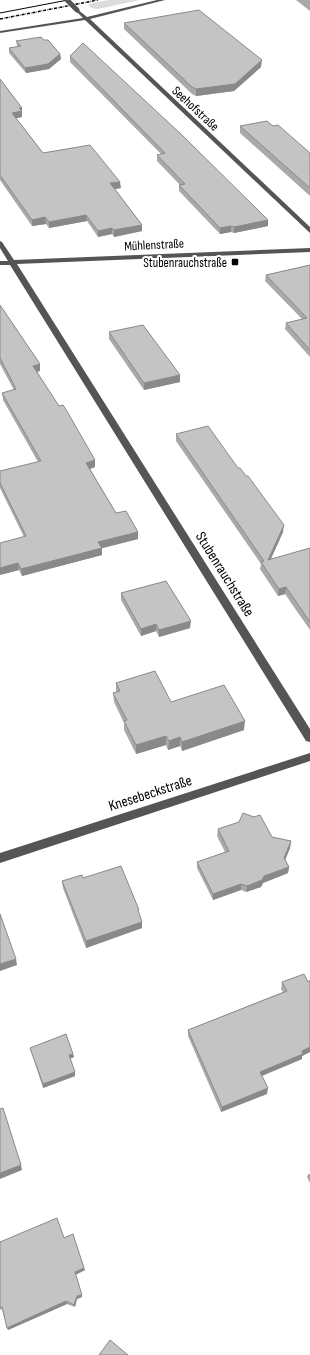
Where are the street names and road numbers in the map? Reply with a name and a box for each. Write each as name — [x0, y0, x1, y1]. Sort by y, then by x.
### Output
street label: Seehofstraße — [168, 83, 222, 135]
street label: Mühlenstraße — [124, 235, 184, 255]
street label: Stubenrauchstraße — [191, 528, 258, 620]
street label: Knesebeckstraße — [106, 771, 194, 816]

